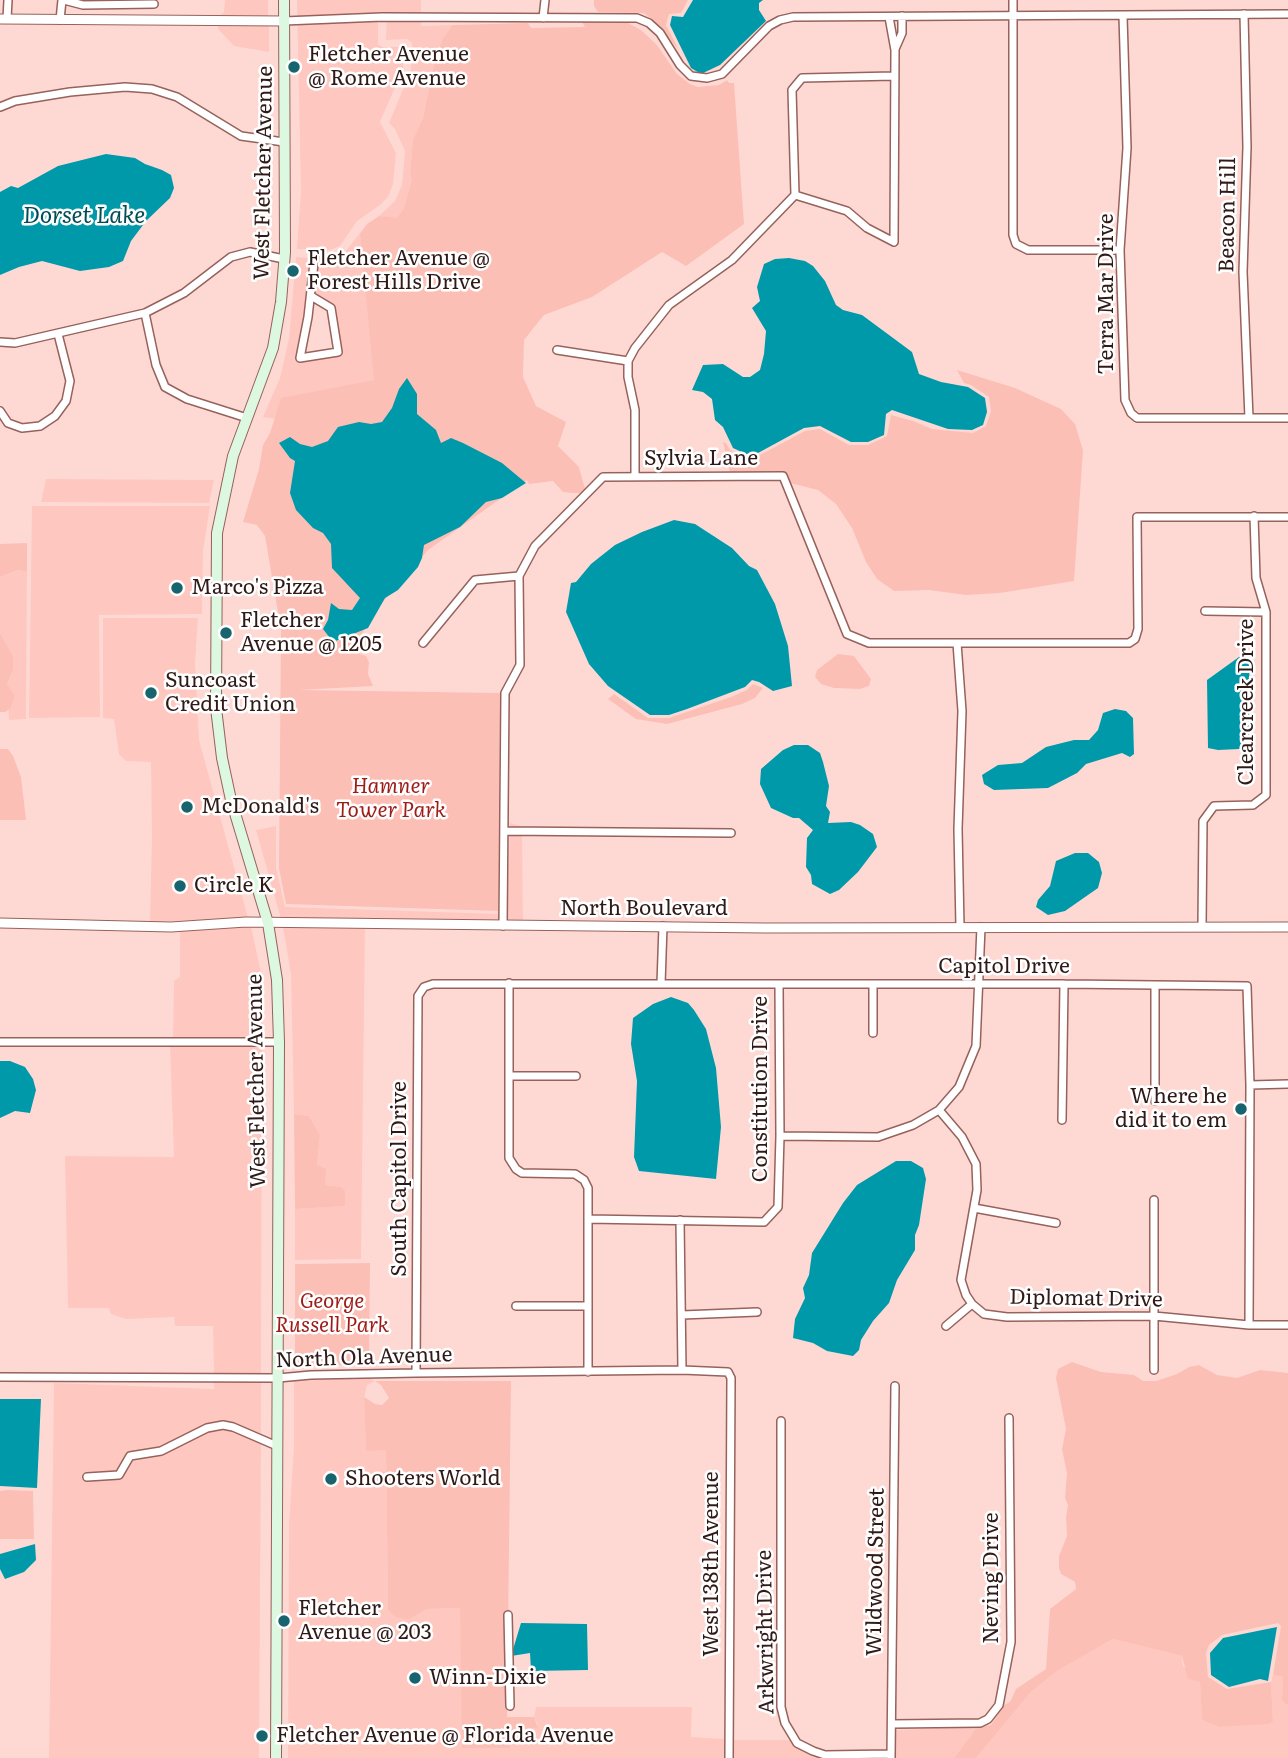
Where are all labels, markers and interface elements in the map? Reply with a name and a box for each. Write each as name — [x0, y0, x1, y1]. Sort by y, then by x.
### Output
place label: Fletcher Avenue @ Rome Avenue — [308, 42, 469, 92]
marker: Fletcher Avenue @ Rome Avenue — [286, 59, 302, 75]
street label: West Fletcher Avenue — [250, 66, 278, 280]
street label: Beacon Hill — [1214, 157, 1242, 273]
water label: Dorset Lake — [23, 202, 145, 230]
street label: Terra Mar Drive — [1094, 213, 1120, 375]
place label: Fletcher Avenue @ Forest Hills Drive — [307, 246, 490, 296]
marker: Fletcher Avenue @ Forest Hills Drive — [285, 263, 301, 279]
street label: Sylvia Lane — [644, 446, 758, 472]
place label: Marco's Pizza — [191, 575, 324, 601]
marker: Marco's Pizza — [169, 580, 185, 596]
place label: Fletcher Avenue @ 1205 — [240, 608, 382, 658]
street label: Clearcreek Drive — [1234, 619, 1260, 785]
marker: Fletcher Avenue @ 1205 — [218, 625, 234, 641]
place label: Suncoast Credit Union — [165, 668, 296, 718]
marker: Suncoast Credit Union — [143, 685, 159, 701]
park label: Hamner Tower Park — [336, 774, 446, 824]
place label: McDonald's — [201, 794, 319, 820]
marker: McDonald's — [179, 799, 195, 815]
place label: Circle K — [194, 873, 273, 899]
marker: Circle K — [172, 878, 188, 894]
street label: North Boulevard — [560, 896, 728, 922]
street label: Capitol Drive — [938, 954, 1070, 980]
street label: West Fletcher Avenue — [243, 974, 271, 1188]
street label: Constitution Drive — [748, 996, 774, 1182]
street label: South Capitol Drive — [387, 1081, 413, 1277]
place label: Where he did it to em — [1115, 1084, 1227, 1134]
marker: Where he did it to em — [1233, 1101, 1249, 1117]
street label: Diplomat Drive — [1009, 1285, 1163, 1313]
park label: George Russell Park — [275, 1289, 389, 1339]
street label: North Ola Avenue — [275, 1342, 453, 1374]
place label: Shooters World — [345, 1466, 501, 1492]
marker: Shooters World — [323, 1471, 339, 1487]
street label: West 138th Avenue — [699, 1471, 725, 1657]
street label: Wildwood Street — [862, 1488, 890, 1656]
street label: Neving Drive — [979, 1512, 1005, 1644]
street label: Arkwright Drive — [752, 1549, 780, 1715]
place label: Fletcher Avenue @ 203 — [298, 1596, 432, 1646]
marker: Fletcher Avenue @ 203 — [276, 1613, 292, 1629]
place label: Winn-Dixie — [429, 1665, 546, 1691]
marker: Winn-Dixie — [407, 1670, 423, 1686]
place label: Fletcher Avenue @ Florida Avenue — [276, 1723, 614, 1749]
marker: Fletcher Avenue @ Florida Avenue — [254, 1728, 270, 1744]

